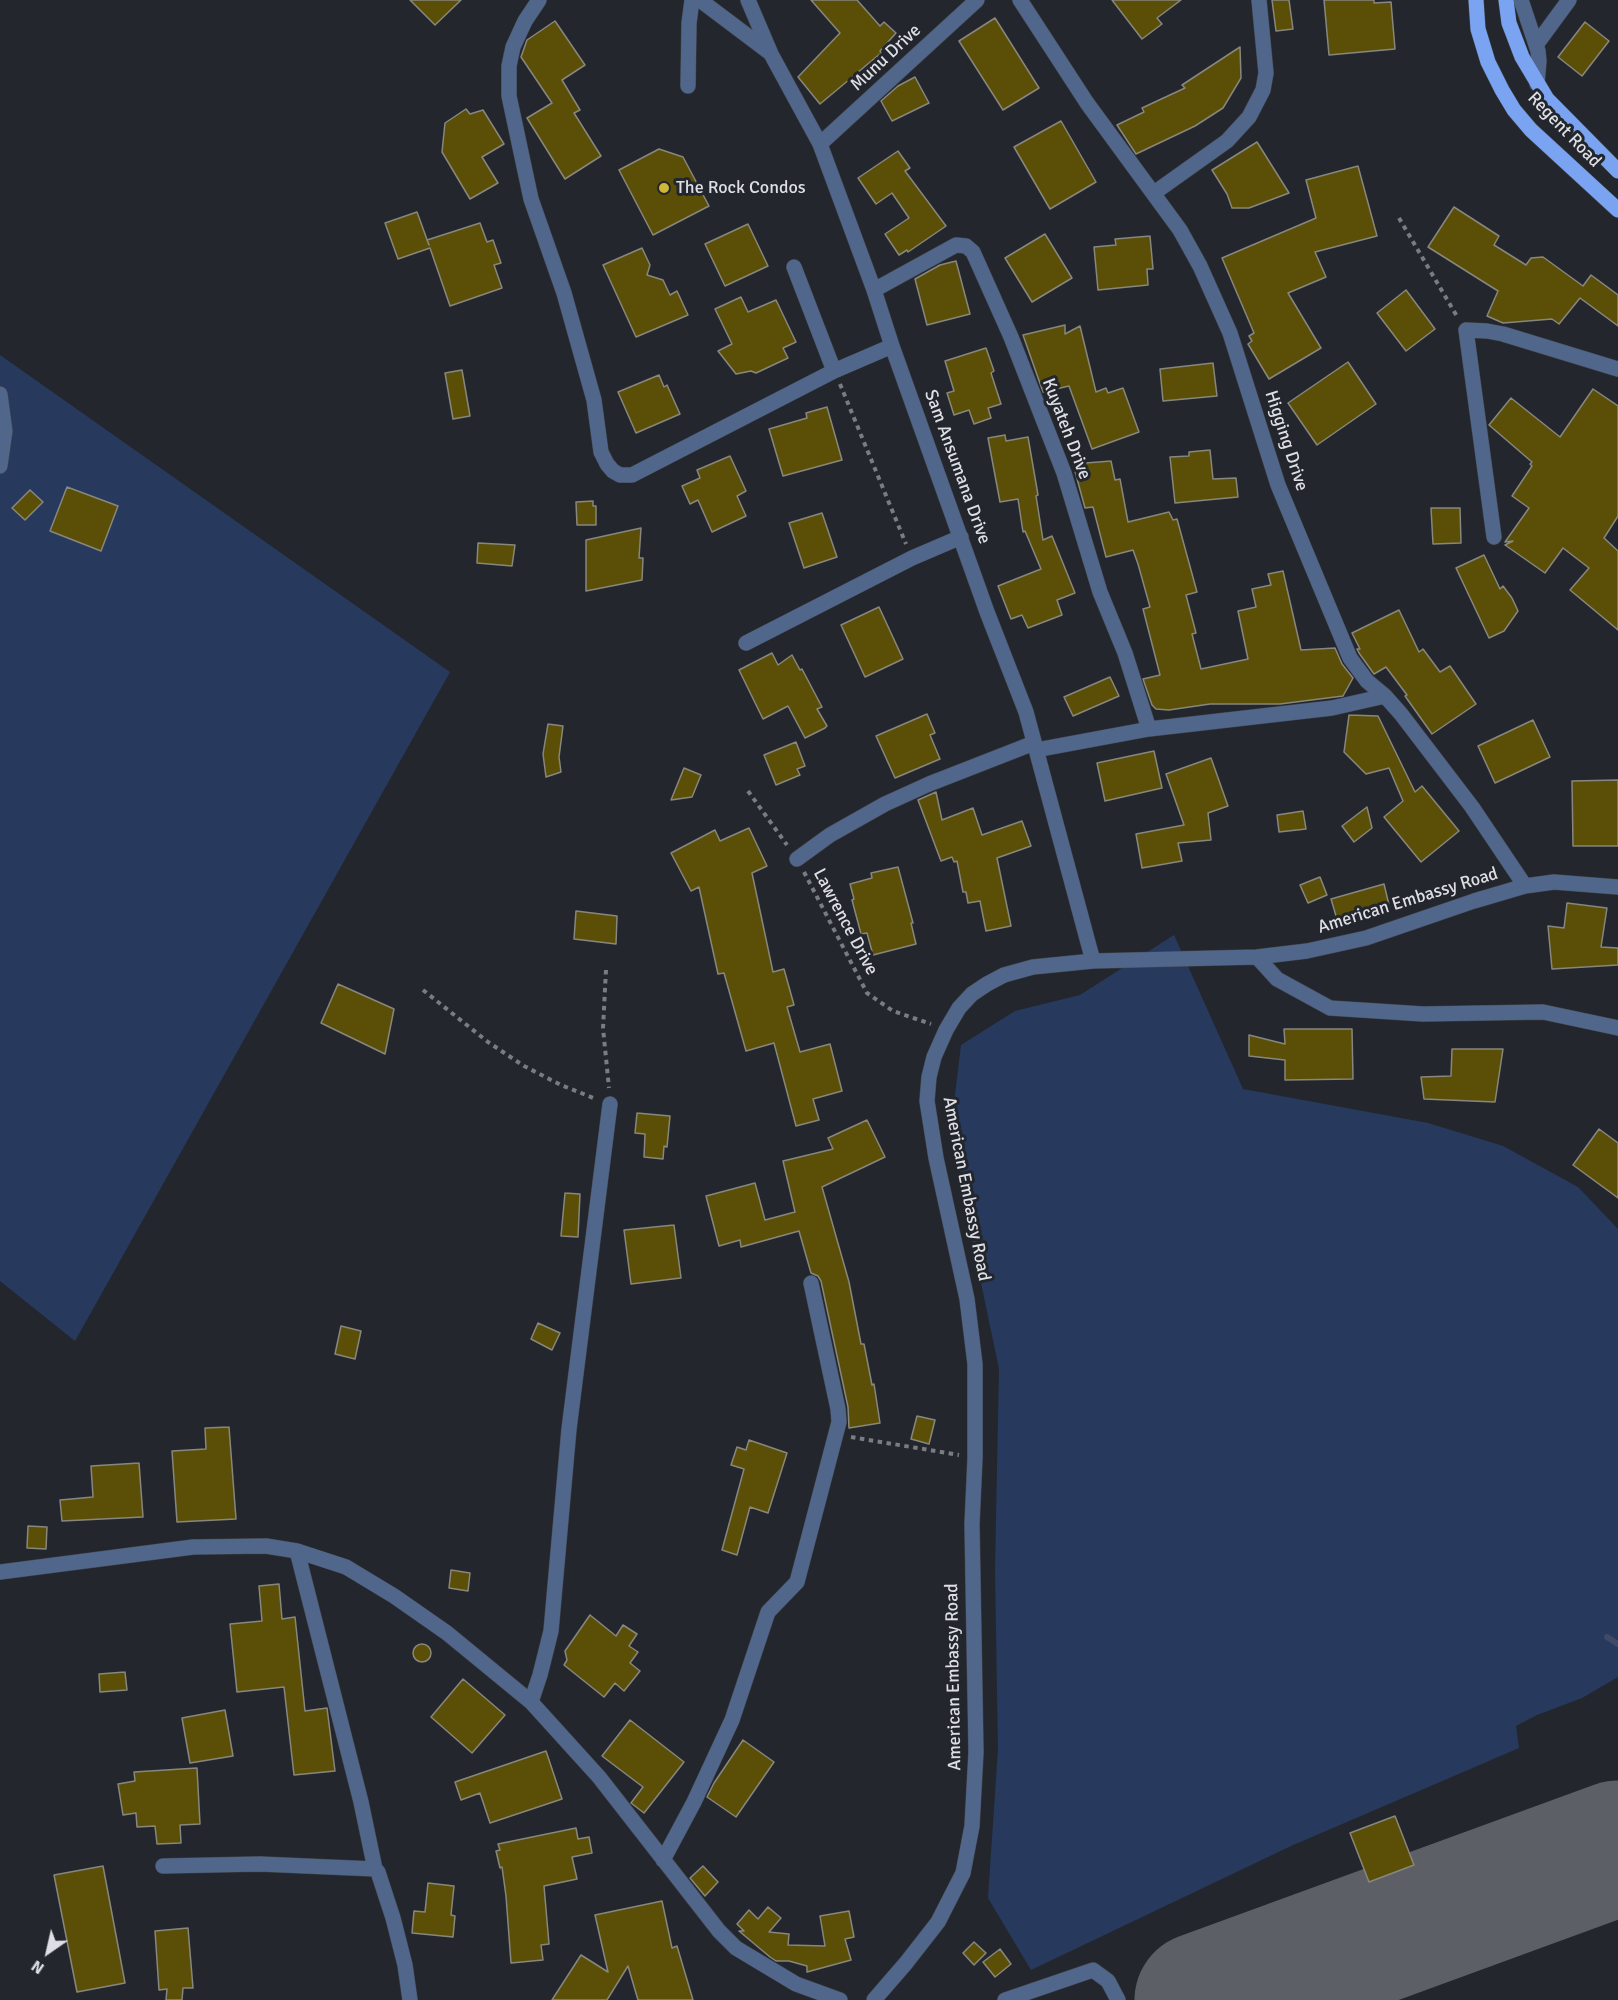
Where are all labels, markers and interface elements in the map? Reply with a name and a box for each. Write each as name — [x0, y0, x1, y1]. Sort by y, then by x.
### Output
street label: Munu Drive — [846, 20, 926, 96]
street label: Regent Road — [1523, 88, 1605, 172]
place label: The Rock Condos — [676, 177, 806, 199]
marker: The Rock Condos — [657, 181, 671, 195]
street label: Kuyateh Drive — [1037, 375, 1095, 483]
street label: Sam Ansumana Drive — [919, 387, 995, 547]
street label: Higging Drive — [1260, 388, 1312, 494]
street label: American Embassy Road — [1315, 863, 1501, 939]
street label: Lawrence Drive — [808, 865, 882, 979]
street label: American Embassy Road — [938, 1095, 994, 1283]
street label: American Embassy Road — [942, 1583, 966, 1771]
north arrow — [18, 1922, 78, 1982]
text: N — [28, 1956, 48, 1978]

